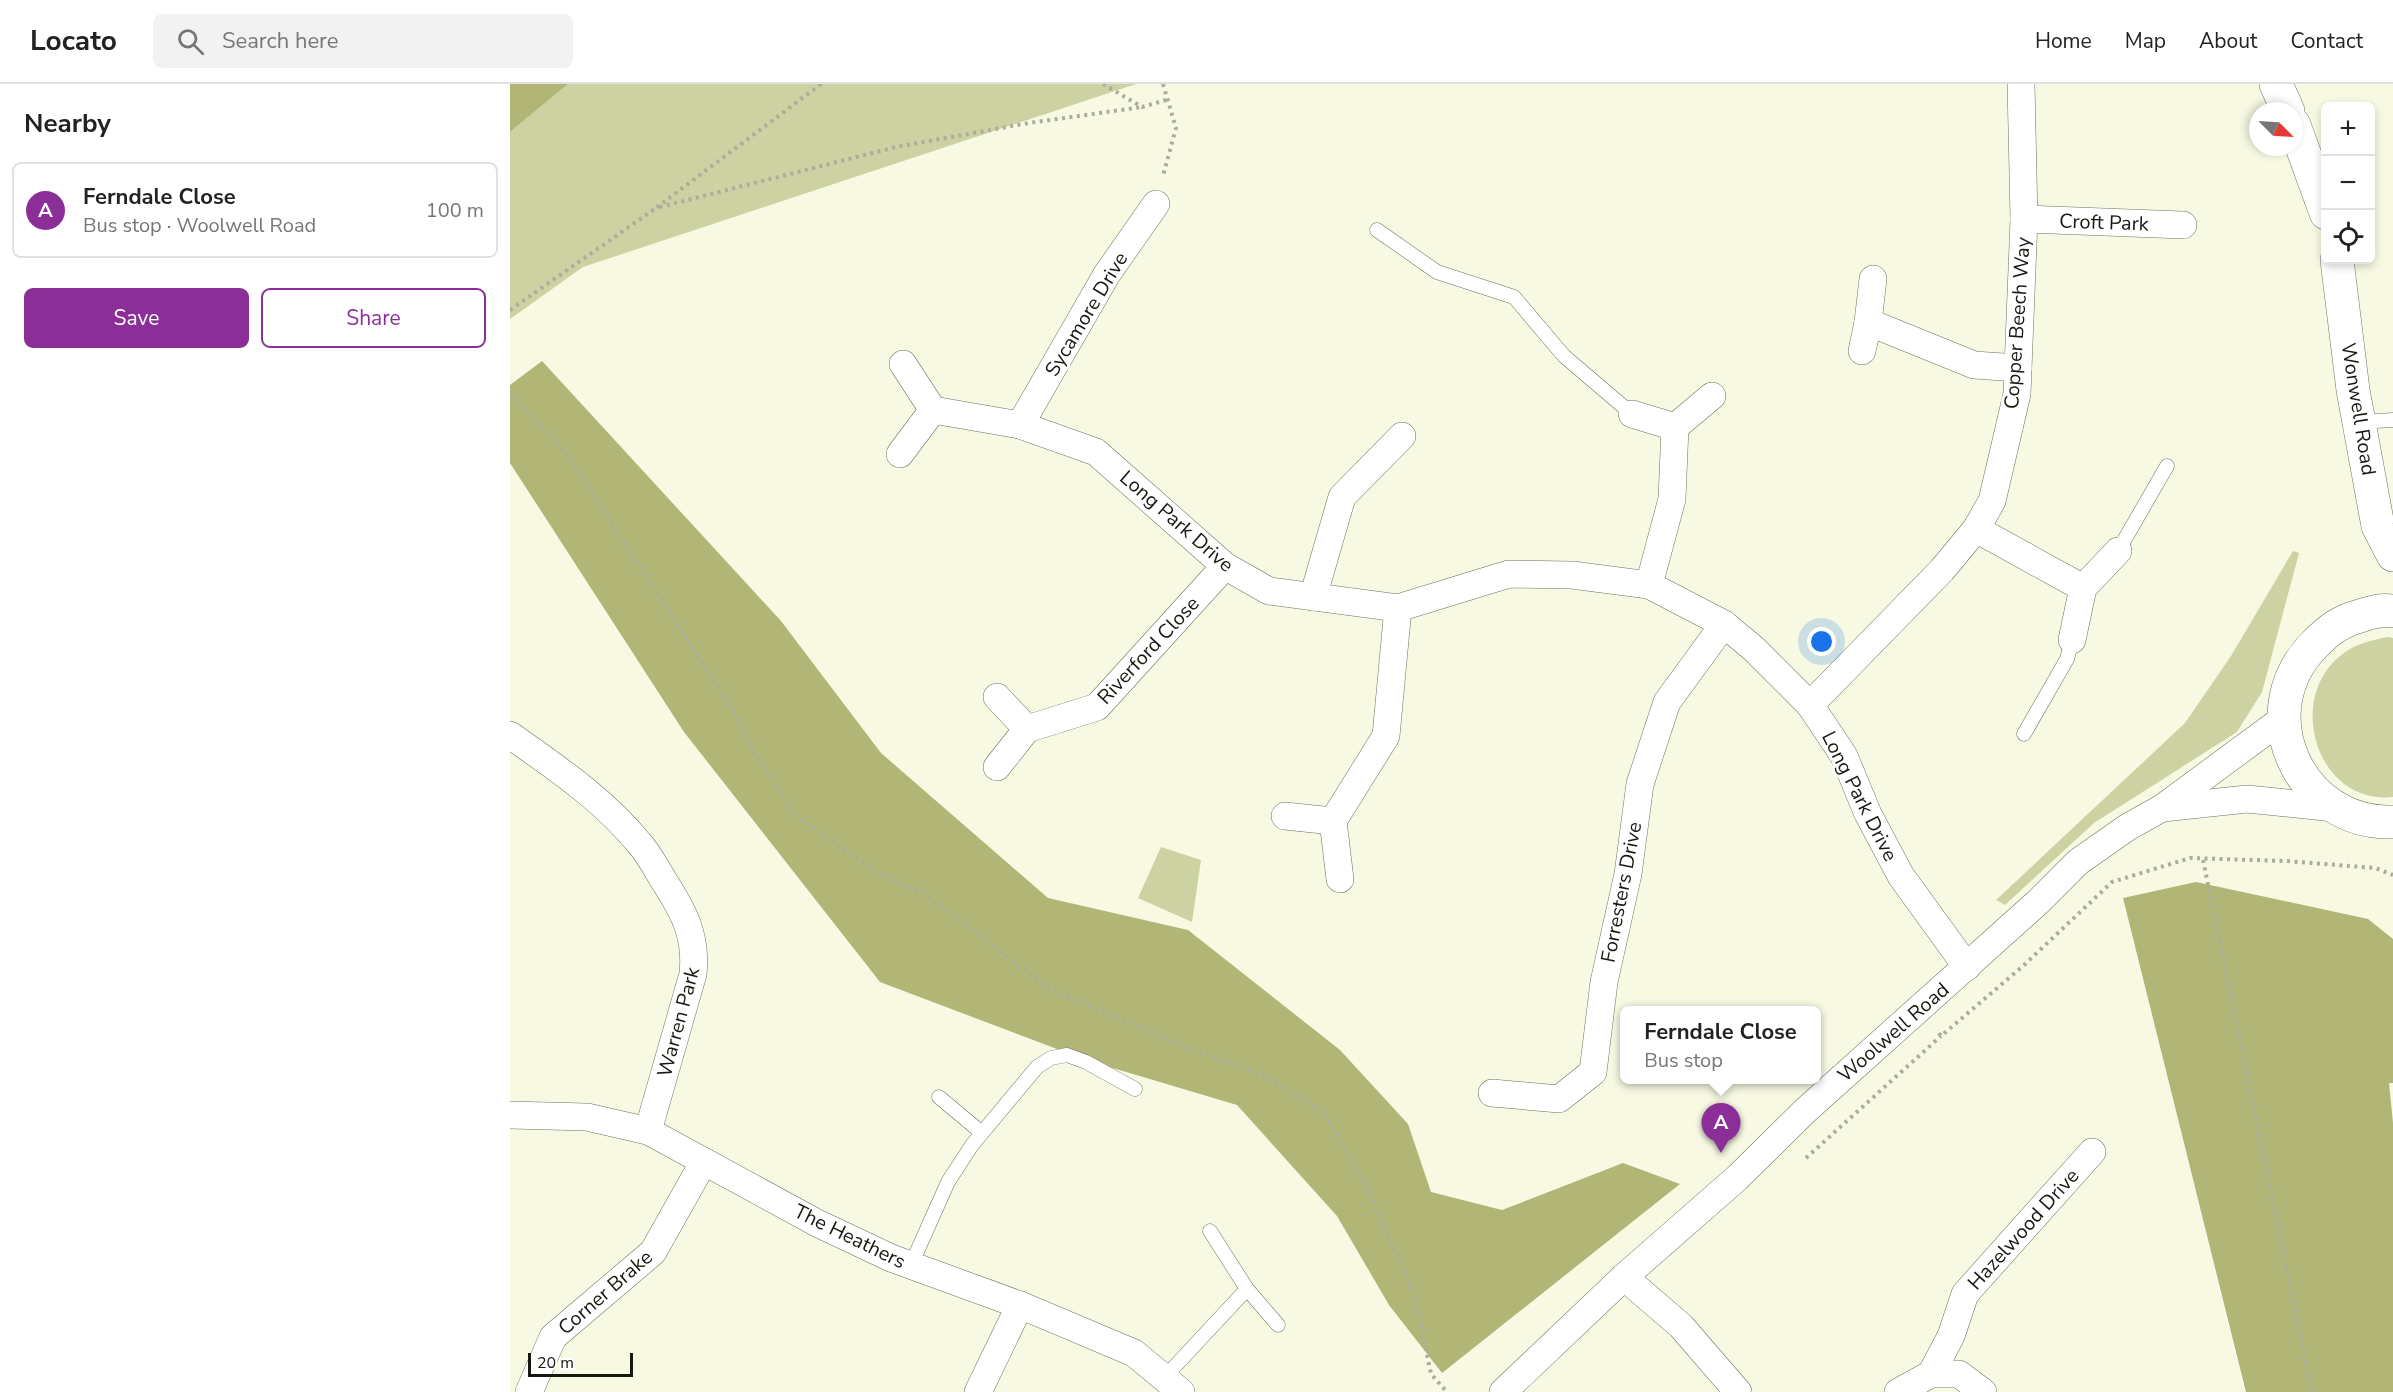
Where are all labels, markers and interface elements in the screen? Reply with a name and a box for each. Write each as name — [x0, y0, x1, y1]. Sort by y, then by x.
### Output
search box — [153, 14, 573, 68]
text: Locato — [30, 22, 117, 60]
icon: search — [174, 25, 207, 58]
text: Search here — [222, 26, 339, 56]
text: Home — [2035, 27, 2092, 55]
text: Map — [2125, 27, 2166, 55]
text: About — [2199, 27, 2257, 55]
text: Contact — [2290, 27, 2363, 55]
north arrow — [2249, 102, 2303, 156]
map controls — [2321, 102, 2375, 264]
button: + — [2321, 102, 2375, 156]
text: Nearby — [24, 106, 111, 141]
button: − — [2321, 156, 2375, 210]
text: Ferndale Close — [83, 182, 236, 212]
text: A — [38, 197, 53, 224]
text: 100 m — [426, 197, 484, 224]
street label: Croft Park — [2059, 207, 2150, 238]
button: locate — [2321, 210, 2375, 264]
text: Bus stop · Woolwell Road — [83, 212, 316, 239]
street label: Copper Beech Way — [1998, 235, 2037, 410]
street label: Sycamore Drive — [1039, 247, 1134, 381]
button: Save — [24, 288, 249, 348]
button: Share — [261, 288, 486, 348]
street label: Wonwell Road — [2335, 341, 2382, 477]
street label: Long Park Drive — [1114, 464, 1239, 578]
street label: Riverford Close — [1091, 590, 1205, 710]
your location — [1807, 627, 1836, 656]
street label: Long Park Drive — [1815, 727, 1904, 866]
street label: Forresters Drive — [1595, 819, 1648, 965]
street label: Warren Park — [651, 963, 706, 1080]
street label: Woolwell Road — [1832, 976, 1955, 1088]
popup — [1620, 1006, 1821, 1084]
text: Ferndale Close — [1644, 1017, 1797, 1047]
text: Bus stop — [1644, 1047, 1723, 1074]
pin: A — [1702, 1104, 1740, 1153]
street label: Hazelwood Drive — [1962, 1163, 2085, 1296]
street label: The Heathers — [789, 1198, 910, 1275]
street label: Corner Brake — [552, 1244, 658, 1341]
scale bar — [528, 1350, 633, 1378]
text: 20 m — [537, 1352, 574, 1374]

